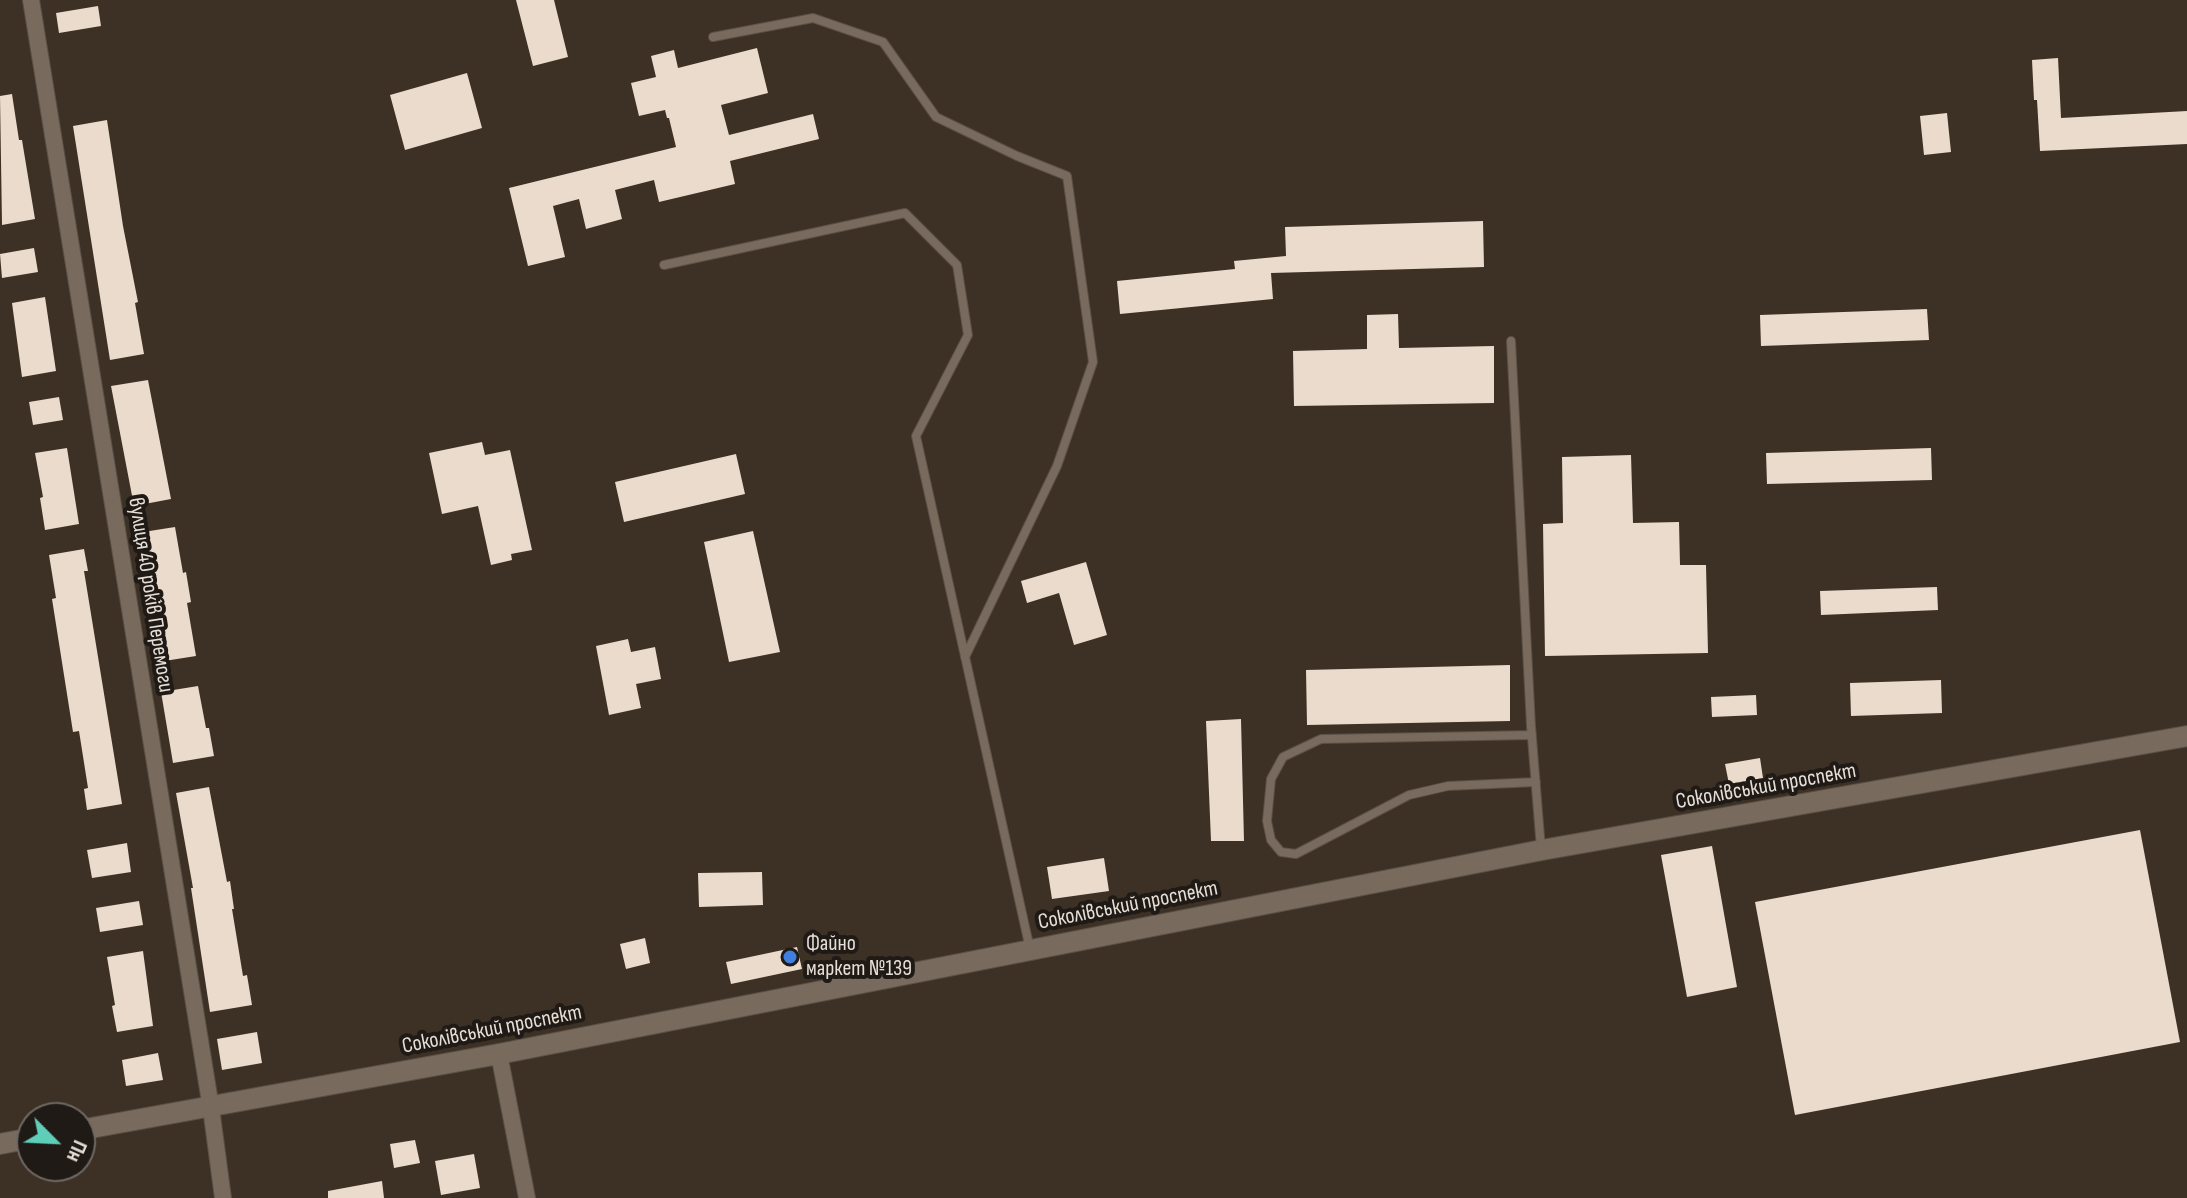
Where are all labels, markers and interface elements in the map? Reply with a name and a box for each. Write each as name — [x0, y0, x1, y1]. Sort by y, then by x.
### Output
street label: вулиця 40 років Перемоги — [122, 496, 178, 694]
street label: Соколівський проспект — [1674, 758, 1858, 816]
street label: Соколівський проспект — [1036, 876, 1220, 936]
place label: Файно маркет №139 — [806, 931, 912, 982]
marker: Файно маркет №139 — [781, 948, 799, 966]
street label: Соколівський проспект — [400, 1000, 584, 1060]
north arrow — [16, 1102, 96, 1182]
text: Пн — [60, 1136, 93, 1166]

